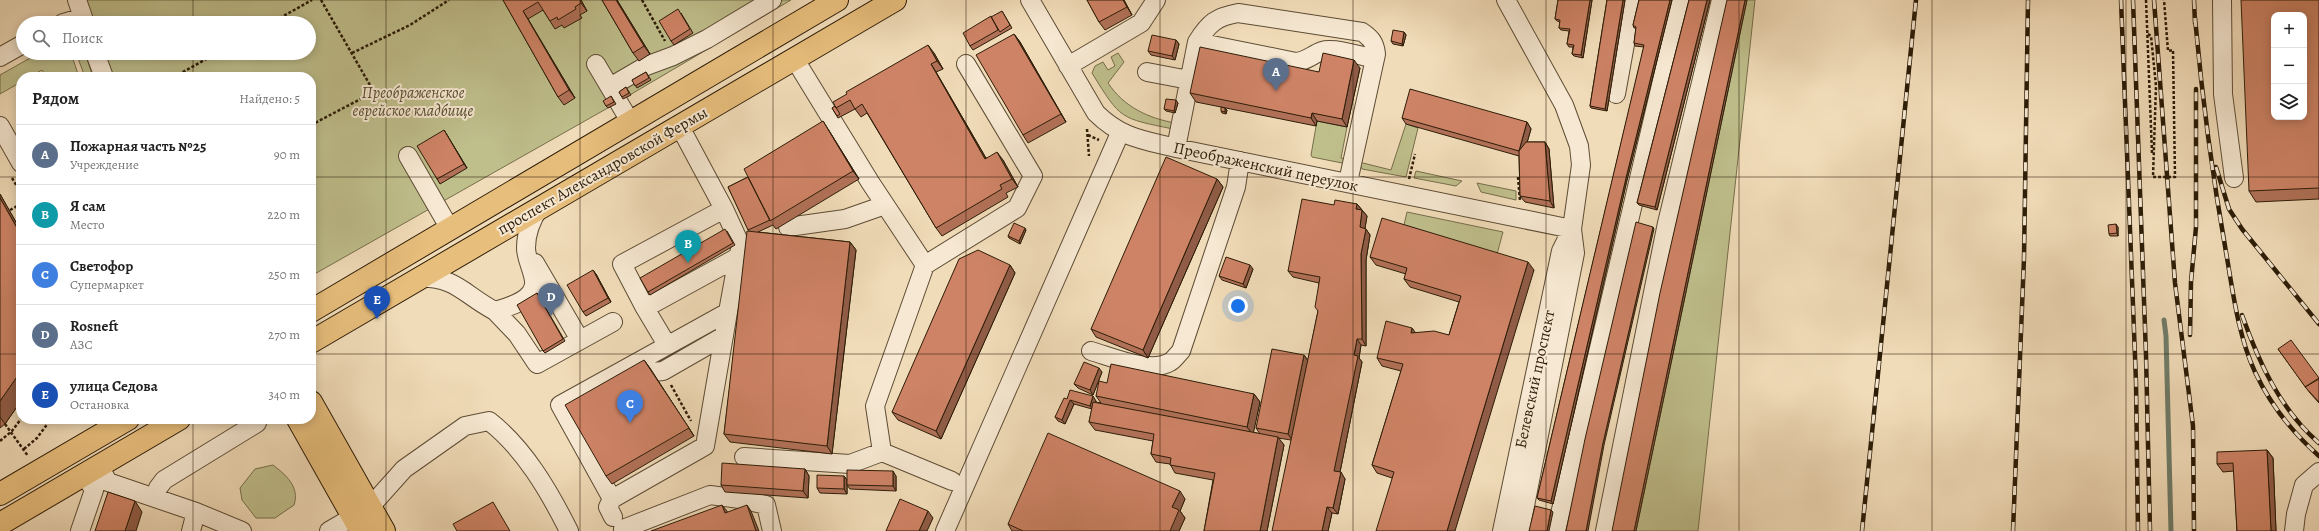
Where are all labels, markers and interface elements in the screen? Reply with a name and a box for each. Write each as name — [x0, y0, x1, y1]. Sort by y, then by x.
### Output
map controls — [2271, 12, 2307, 120]
button: + — [2271, 12, 2307, 48]
search box — [16, 16, 316, 60]
icon: search — [30, 27, 52, 49]
text: Поиск — [62, 28, 103, 48]
button: − — [2271, 48, 2307, 84]
pin: A — [1263, 58, 1289, 91]
park label: Преображенское еврейское кладбище — [353, 82, 474, 122]
button: layers — [2271, 84, 2307, 120]
text: Рядом — [32, 87, 79, 110]
text: Найдено: 5 — [239, 90, 300, 107]
street label: проспект Александровской Фермы — [493, 101, 712, 240]
text: Пожарная часть №25 — [70, 136, 206, 156]
street label: Преображенский переулок — [1171, 137, 1360, 197]
text: A — [41, 146, 49, 163]
text: 90 m — [274, 146, 300, 163]
text: Учреждение — [70, 156, 139, 173]
text: Я сам — [70, 196, 106, 216]
text: B — [41, 206, 49, 223]
text: 220 m — [267, 206, 300, 223]
text: Место — [70, 216, 105, 233]
pin: B — [675, 230, 701, 263]
text: Светофор — [70, 256, 133, 276]
text: C — [41, 266, 49, 283]
text: 250 m — [268, 266, 300, 283]
text: Супермаркет — [70, 276, 144, 293]
pin: D — [538, 283, 564, 316]
pin: E — [364, 286, 390, 319]
your location — [1228, 296, 1248, 316]
street label: Белевский проспект — [1510, 308, 1560, 451]
text: Rosneft — [70, 316, 118, 336]
text: D — [40, 326, 50, 343]
text: 270 m — [268, 326, 300, 343]
text: АЗС — [70, 336, 93, 353]
text: улица Седова — [70, 376, 158, 396]
text: E — [41, 386, 49, 403]
text: 340 m — [268, 386, 300, 403]
pin: C — [617, 390, 643, 423]
text: Остановка — [70, 396, 129, 413]

